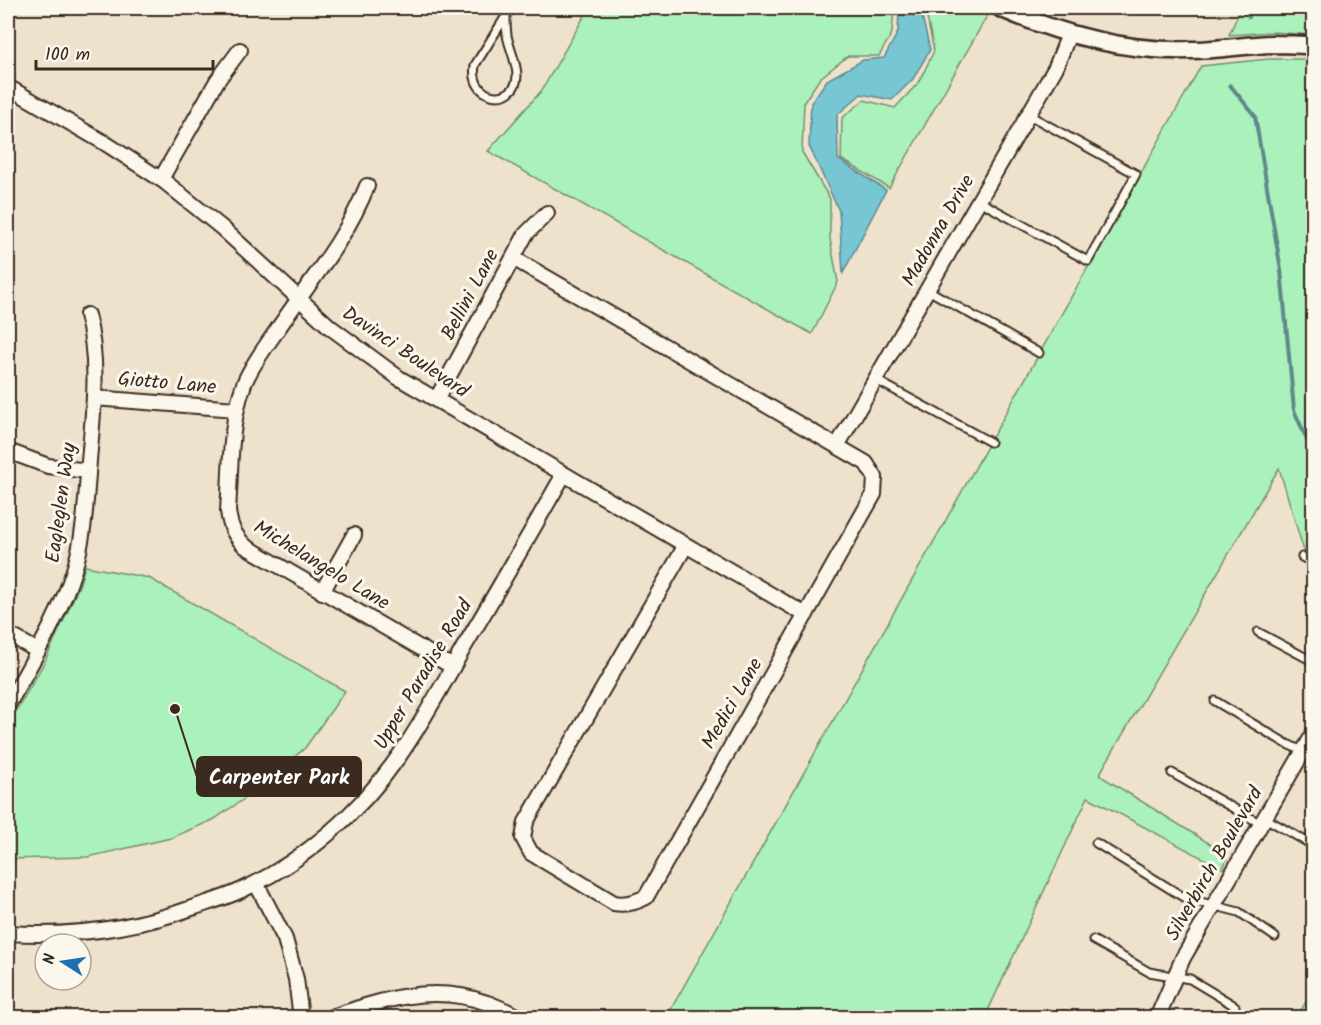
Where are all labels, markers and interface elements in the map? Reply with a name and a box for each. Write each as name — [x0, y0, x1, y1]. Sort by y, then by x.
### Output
scale bar — [36, 33, 213, 71]
text: 100 m — [45, 41, 90, 70]
street label: Madonna Drive — [894, 169, 984, 293]
street label: Bellini Lane — [433, 243, 509, 347]
street label: Davinci Boulevard — [335, 298, 476, 408]
street label: Giotto Lane — [117, 364, 217, 404]
street label: Eagleglen Way — [38, 440, 86, 565]
street label: Michelangelo Lane — [247, 512, 395, 620]
street label: Upper Paradise Road — [366, 592, 482, 757]
street label: Medici Lane — [694, 652, 772, 756]
callout: Carpenter Park — [197, 757, 361, 796]
text: Carpenter Park — [209, 762, 350, 795]
street label: Silverbirch Boulevard — [1158, 780, 1273, 947]
north arrow — [33, 932, 93, 992]
text: N — [37, 952, 63, 967]

